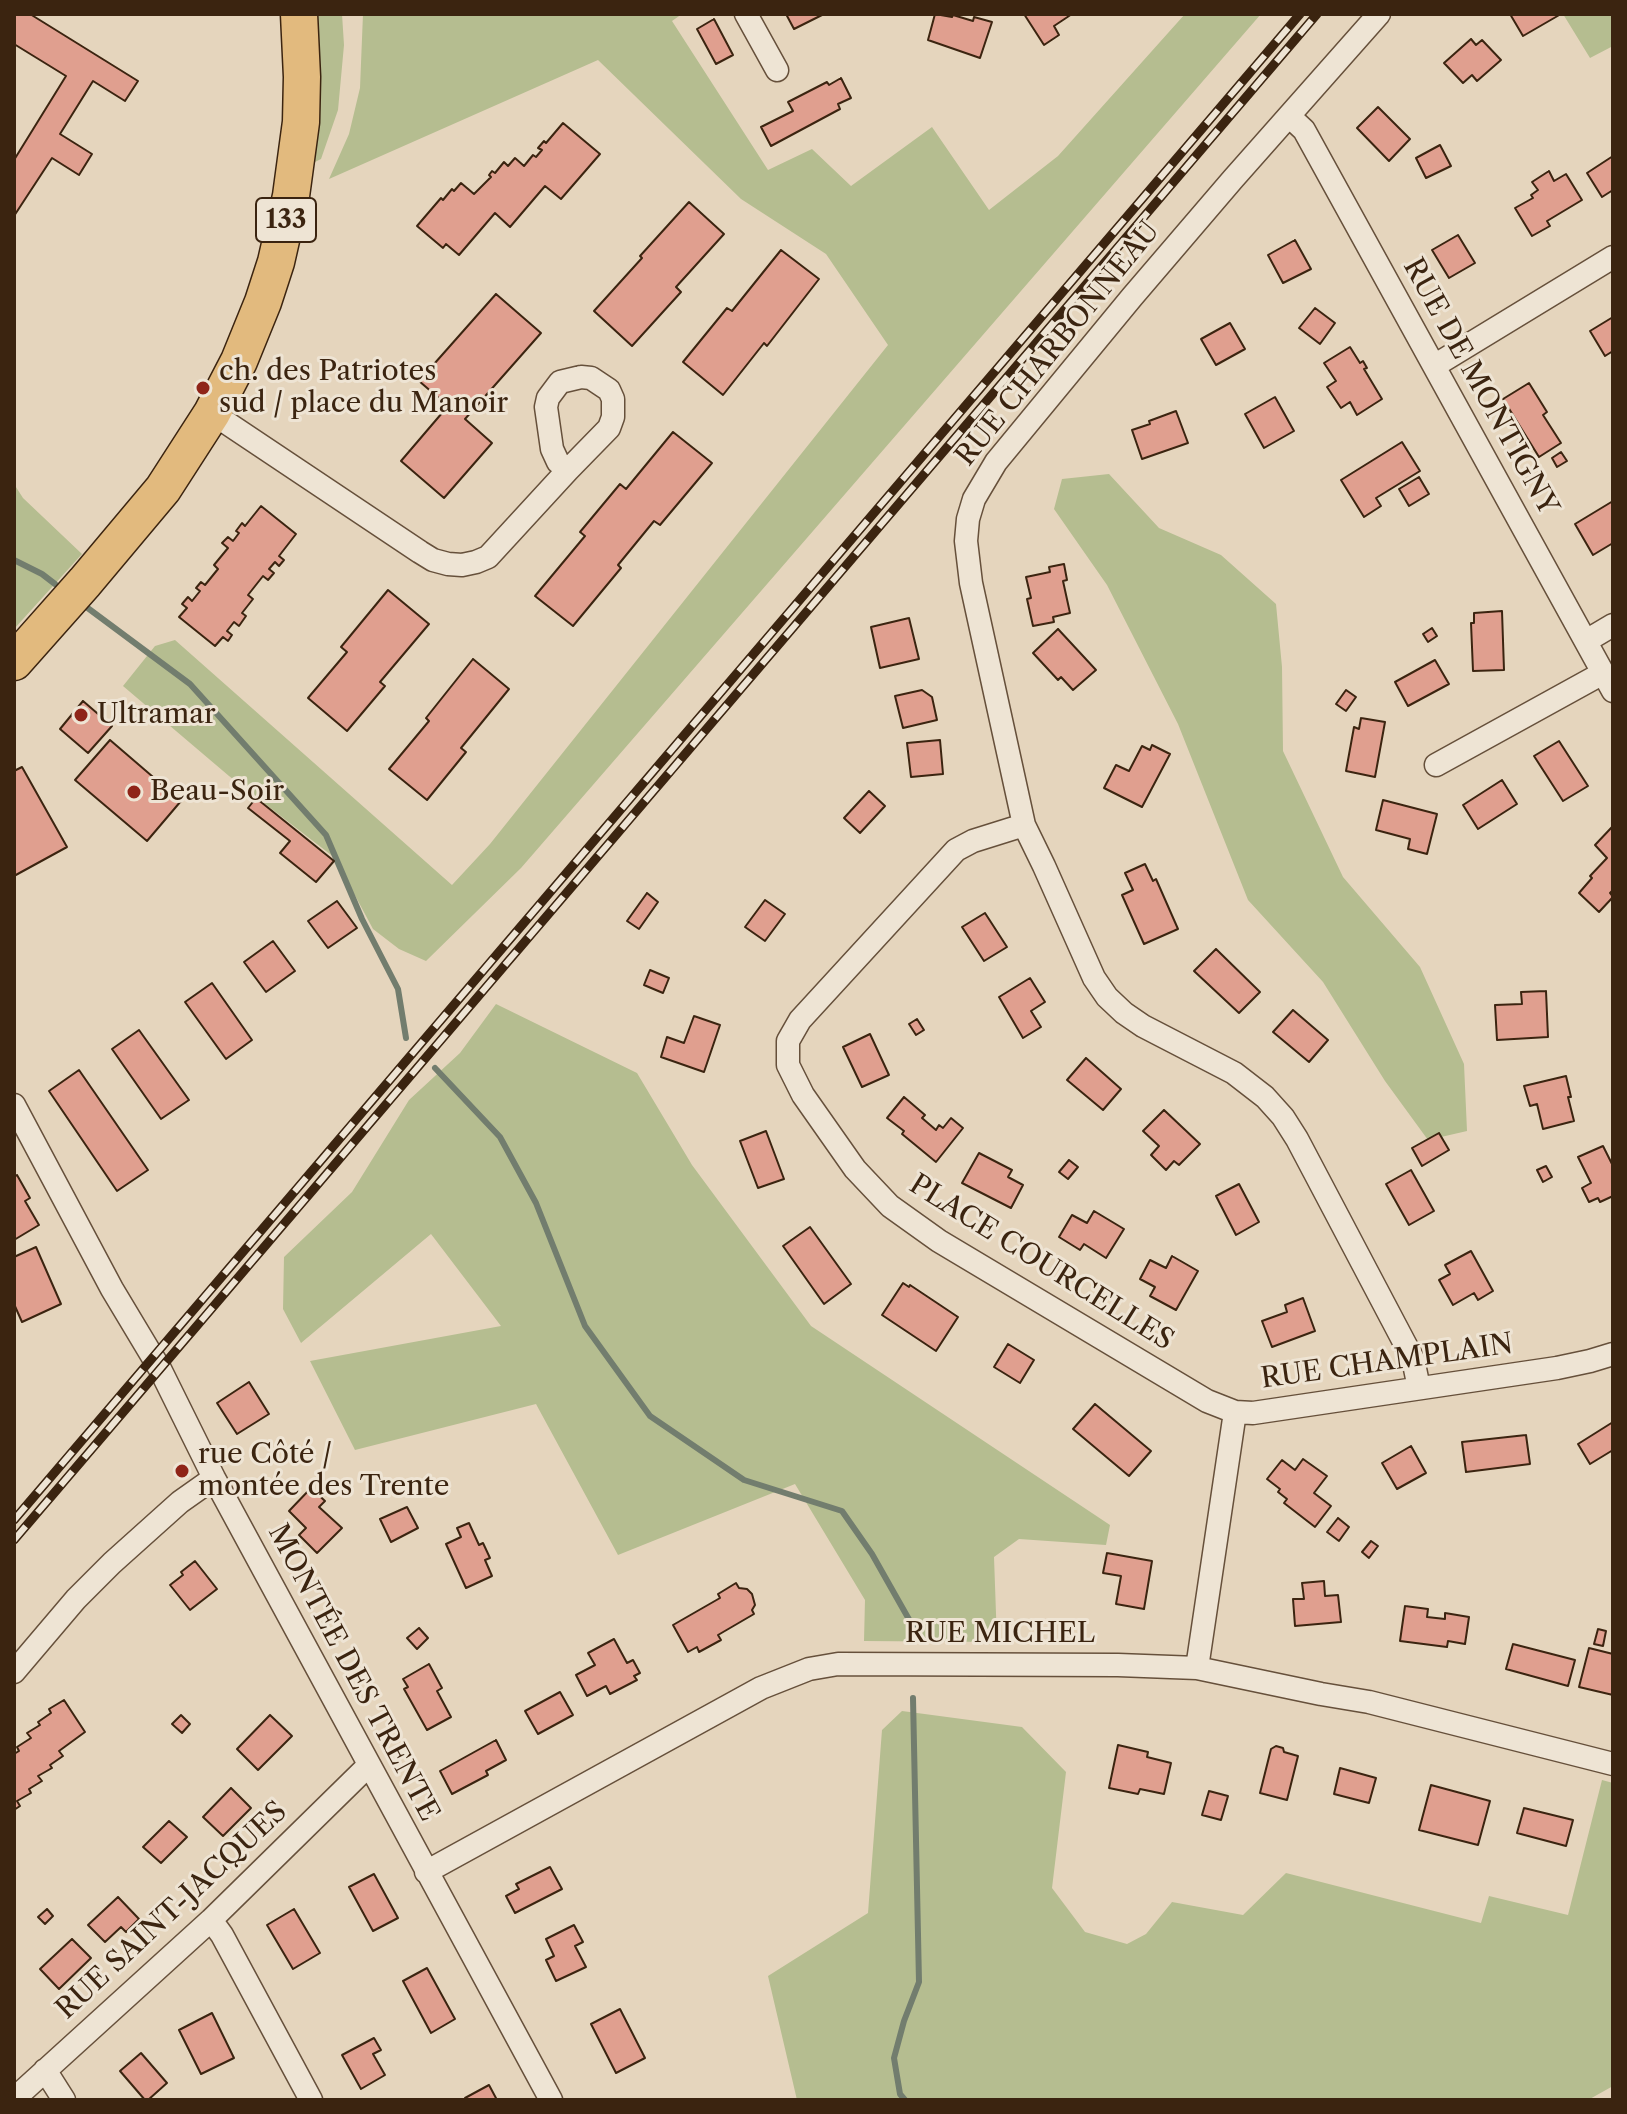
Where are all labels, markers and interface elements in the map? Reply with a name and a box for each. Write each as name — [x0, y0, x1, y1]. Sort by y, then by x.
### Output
road number: 133 — [256, 198, 316, 242]
street label: RUE CHARBONNEAU — [949, 215, 1167, 473]
street label: RUE DE MONTIGNY — [1395, 253, 1565, 521]
place label: ch. des Patriotes sud / place du Manoir — [219, 355, 508, 421]
marker: ch. des Patriotes sud / place du Manoir — [194, 379, 212, 397]
place label: Ultramar — [97, 698, 216, 732]
marker: Ultramar — [72, 706, 90, 724]
place label: Beau-Soir — [150, 775, 284, 809]
marker: Beau-Soir — [125, 783, 143, 801]
street label: PLACE COURCELLES — [903, 1168, 1179, 1358]
street label: RUE CHAMPLAIN — [1259, 1328, 1515, 1396]
place label: rue Côté / montée des Trente — [198, 1438, 449, 1504]
marker: rue Côté / montée des Trente — [173, 1462, 191, 1480]
street label: MONTÉE DES TRENTE — [260, 1519, 446, 1827]
street label: RUE MICHEL — [905, 1617, 1095, 1651]
street label: RUE SAINT-JACQUES — [50, 1795, 294, 2027]

